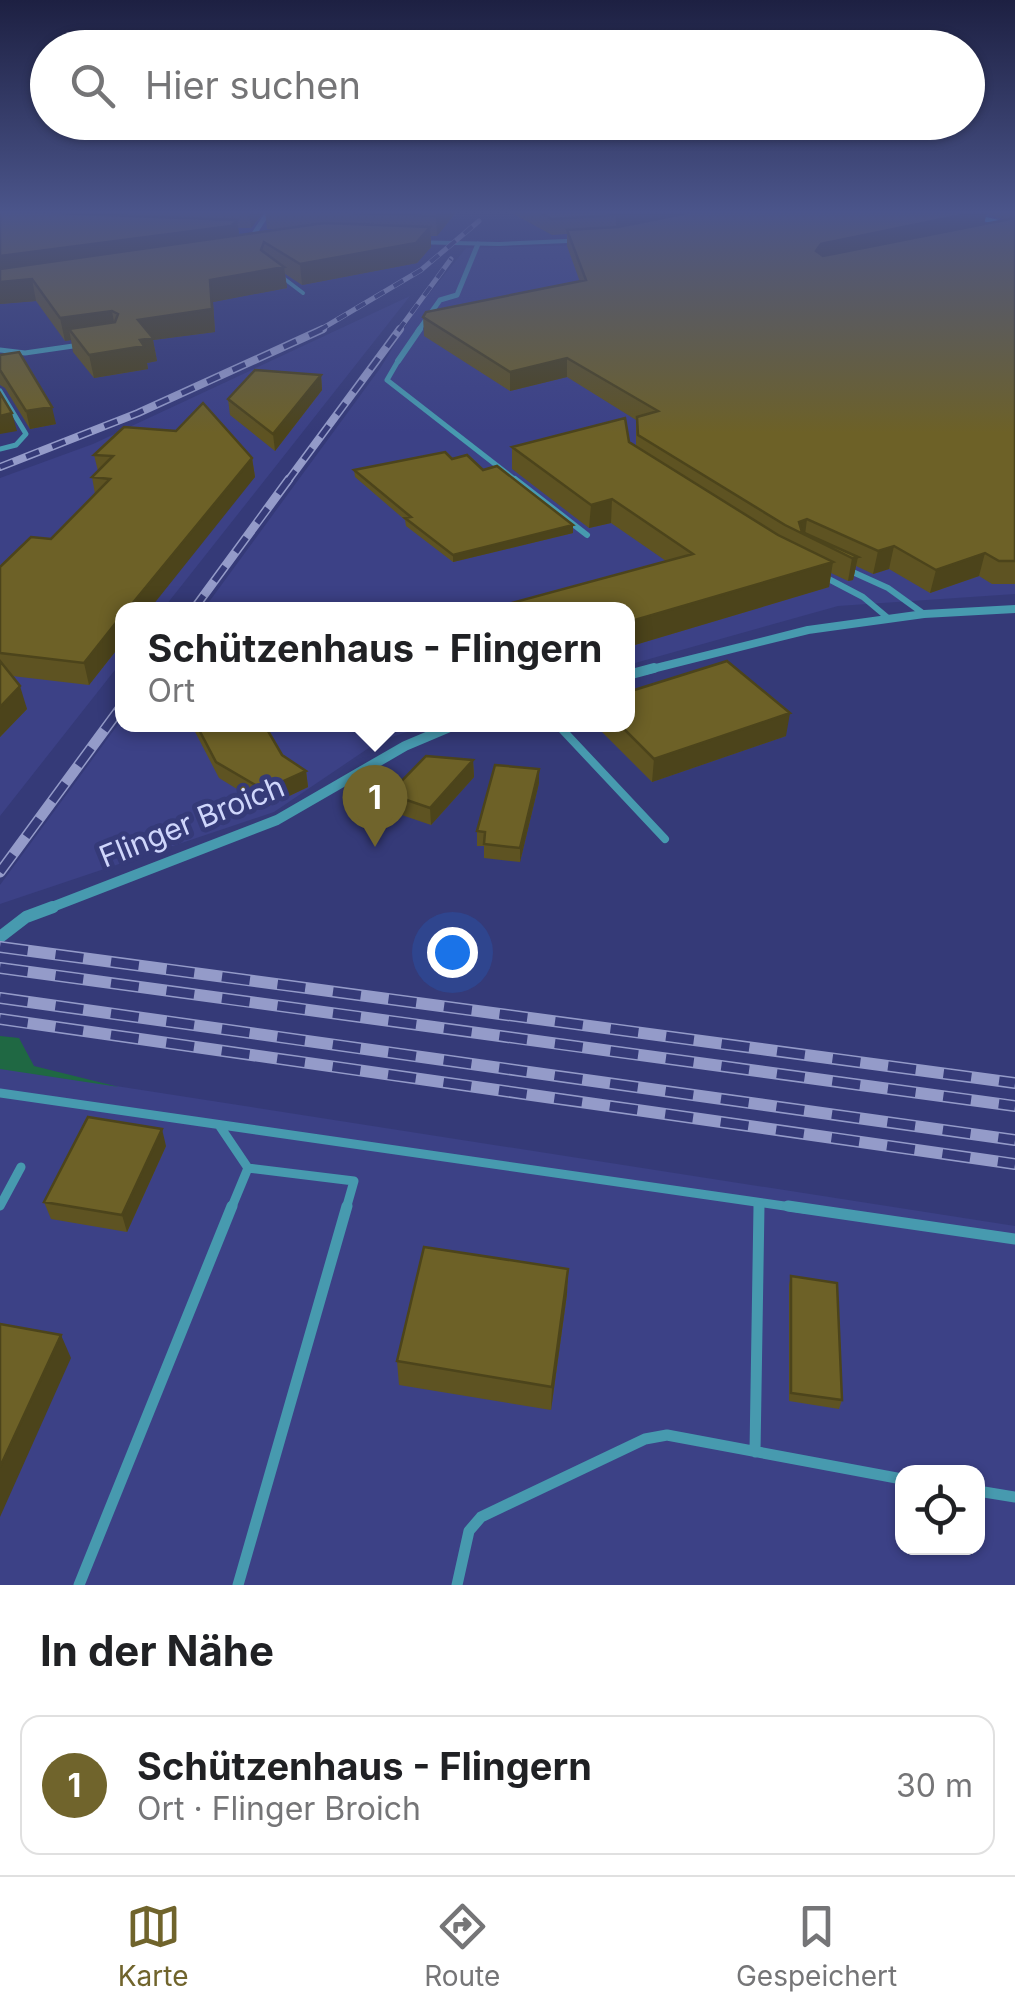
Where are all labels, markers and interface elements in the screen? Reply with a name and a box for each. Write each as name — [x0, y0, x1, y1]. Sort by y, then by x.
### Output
search box — [30, 30, 985, 140]
icon: search — [65, 58, 120, 113]
text: Hier suchen — [145, 62, 361, 108]
popup — [115, 602, 635, 732]
text: Schützenhaus - Flingern — [148, 625, 602, 671]
text: Ort — [148, 671, 195, 710]
pin: 1 — [342, 764, 408, 847]
street label: Flinger Broich — [94, 768, 289, 875]
your location — [427, 927, 478, 978]
map controls — [895, 1465, 985, 1555]
button: locate — [895, 1465, 985, 1555]
text: In der Nähe — [40, 1625, 274, 1676]
text: Schützenhaus - Flingern — [137, 1743, 592, 1789]
text: 1 — [68, 1766, 81, 1805]
text: 30 m — [896, 1766, 973, 1805]
text: Ort · Flinger Broich — [137, 1789, 421, 1828]
tab: Karte — [118, 1899, 189, 1993]
tab: Route — [424, 1899, 500, 1993]
tab: Gespeichert — [736, 1899, 897, 1993]

